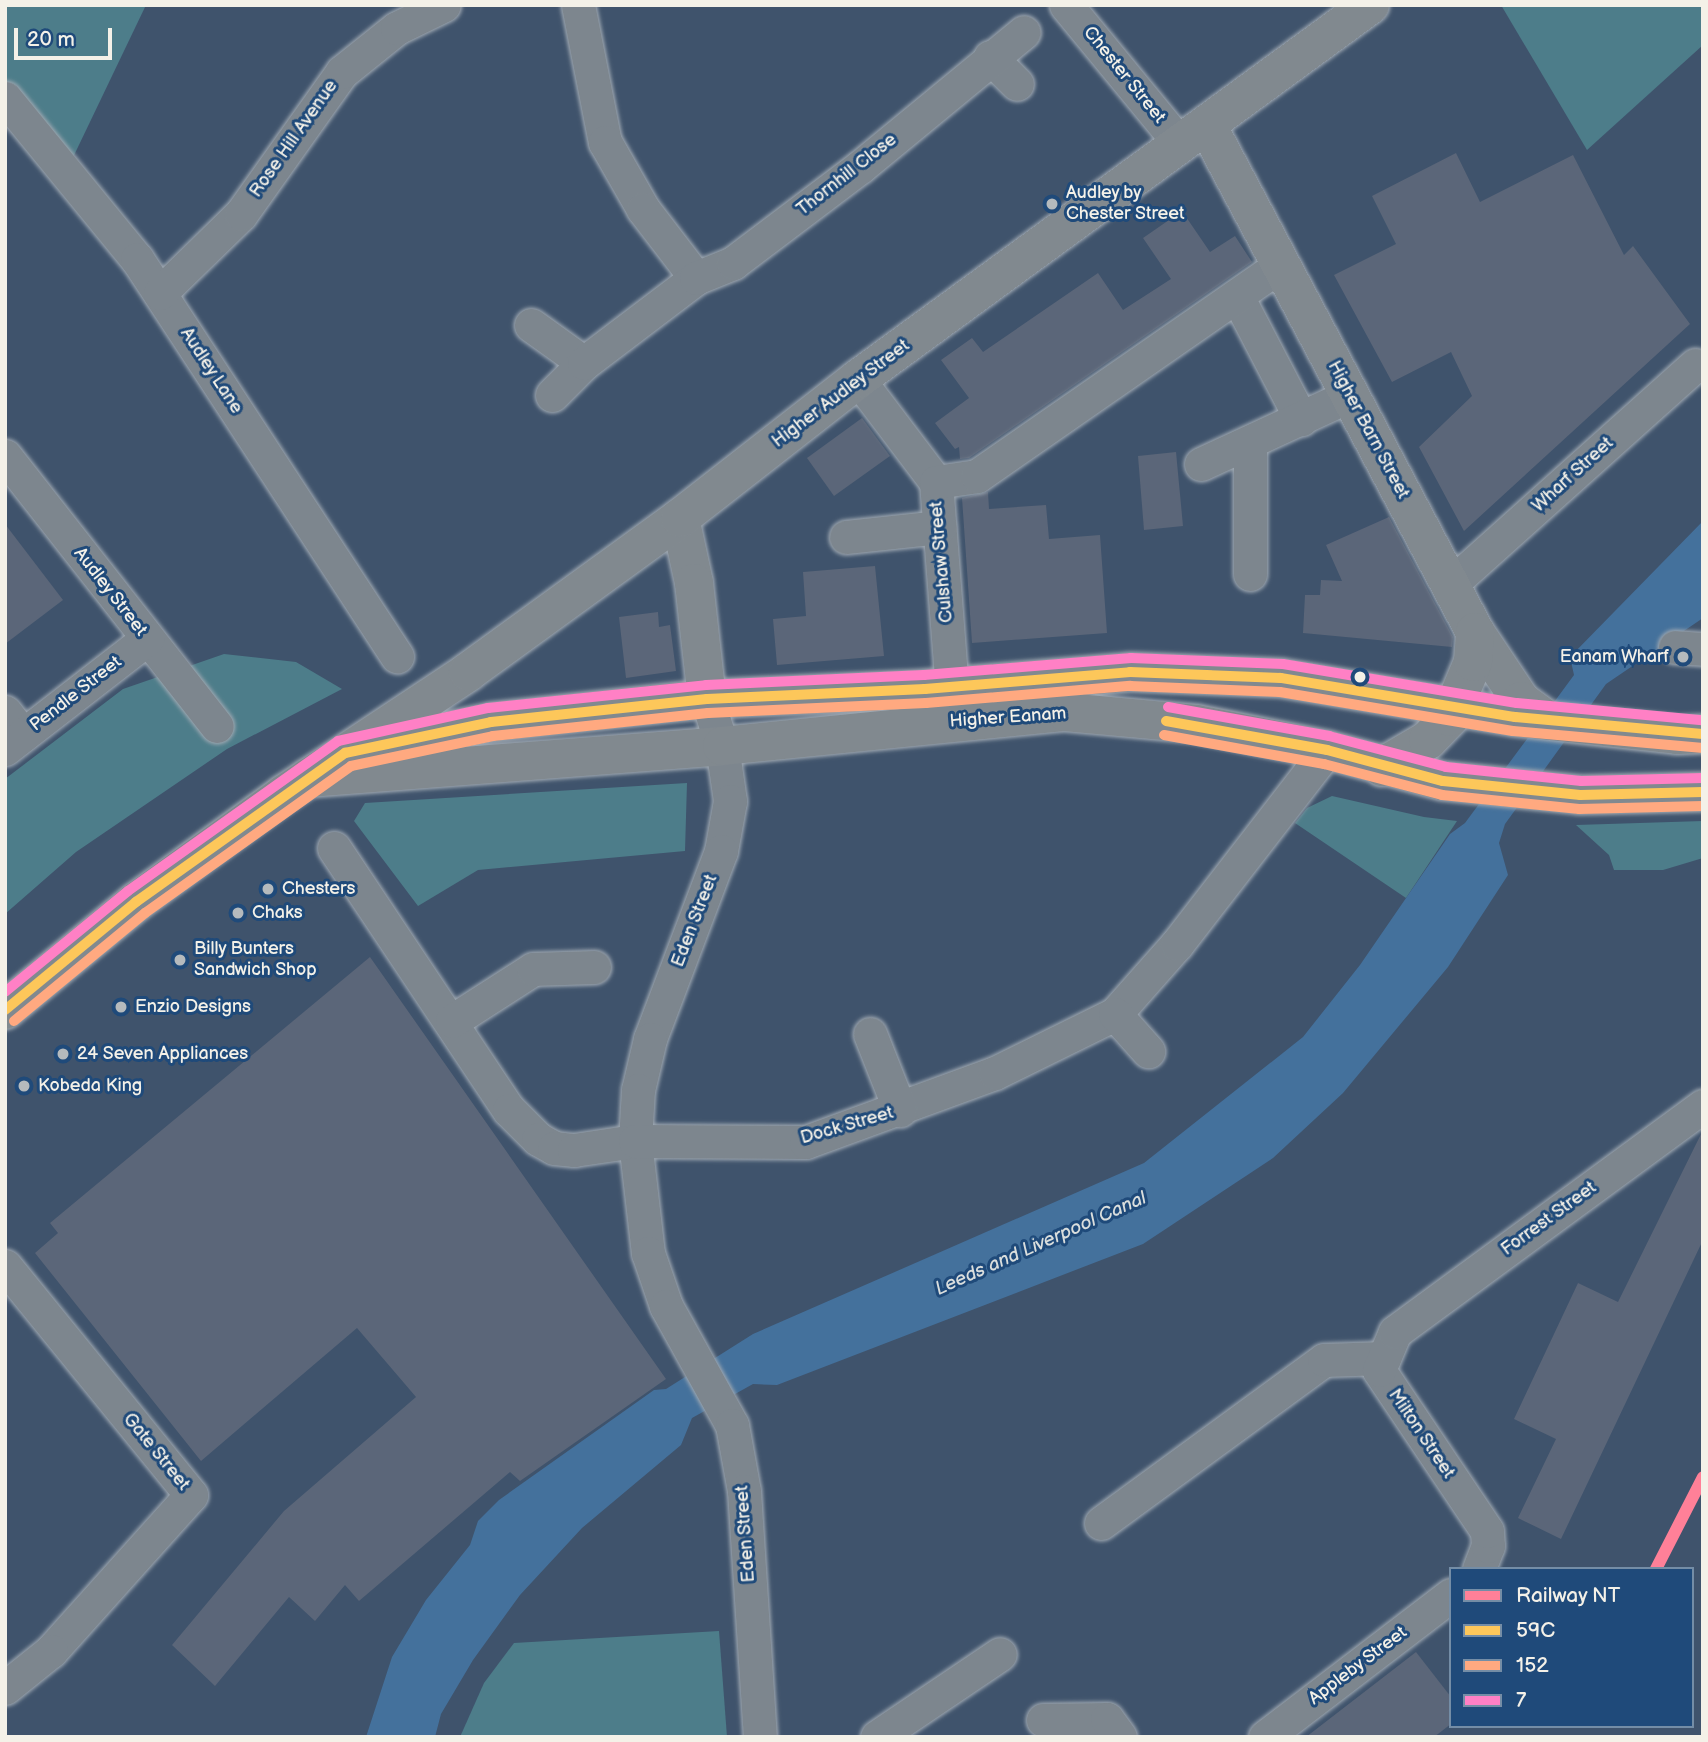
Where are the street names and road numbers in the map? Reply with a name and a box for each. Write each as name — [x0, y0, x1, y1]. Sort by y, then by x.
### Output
street label: Chester Street — [1078, 22, 1170, 128]
street label: Rose Hill Avenue — [246, 76, 342, 202]
street label: Thornhill Close — [793, 129, 901, 221]
street label: Audley Lane — [175, 323, 247, 419]
street label: Higher Audley Street — [768, 335, 914, 453]
street label: Higher Barn Street — [1323, 357, 1413, 503]
street label: Wharf Street — [1528, 433, 1618, 517]
street label: Culshaw Street — [926, 500, 958, 624]
street label: Audley Street — [68, 543, 152, 641]
street label: Pendle Street — [26, 651, 126, 737]
street label: Higher Eanam — [949, 703, 1067, 733]
street label: Eden Street — [667, 872, 723, 970]
street label: Dock Street — [798, 1102, 896, 1150]
street label: Forrest Street — [1497, 1177, 1601, 1261]
street label: Milton Street — [1383, 1385, 1459, 1483]
street label: Gate Street — [118, 1409, 194, 1495]
street label: Eden Street — [732, 1485, 760, 1583]
street label: Appleby Street — [1304, 1622, 1412, 1710]

